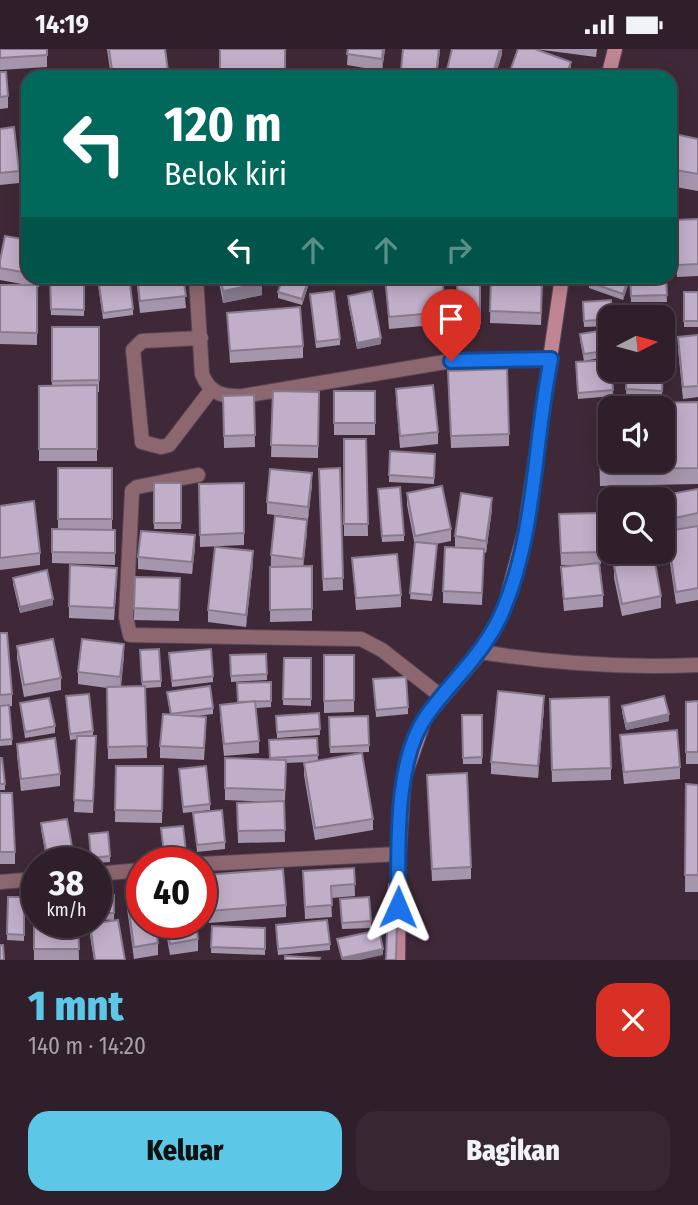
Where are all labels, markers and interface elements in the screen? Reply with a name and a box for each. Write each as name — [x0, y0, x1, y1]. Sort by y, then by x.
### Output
text: 14:19 — [35, 9, 89, 40]
text: 120 m — [164, 95, 282, 154]
icon: left — [49, 98, 140, 189]
text: Belok kiri — [164, 155, 287, 193]
icon: left — [221, 231, 259, 269]
icon: ahead — [294, 231, 332, 269]
icon: ahead — [367, 231, 405, 269]
icon: right — [440, 231, 478, 269]
pin — [421, 289, 481, 361]
icon: arrive — [432, 300, 470, 338]
north arrow — [598, 305, 676, 381]
map controls — [598, 305, 675, 564]
button: sound — [598, 396, 675, 473]
button: search — [598, 487, 675, 564]
speed limit sign: 40 — [126, 847, 217, 938]
text: 38 — [49, 862, 84, 904]
position arrow — [361, 870, 435, 944]
text: km/h — [46, 899, 87, 921]
text: 1 mnt — [28, 981, 124, 1031]
button: close — [596, 983, 670, 1057]
text: 140 m · 14:20 — [28, 1032, 146, 1060]
button: Keluar — [28, 1111, 342, 1191]
button: Bagikan — [356, 1111, 670, 1191]

